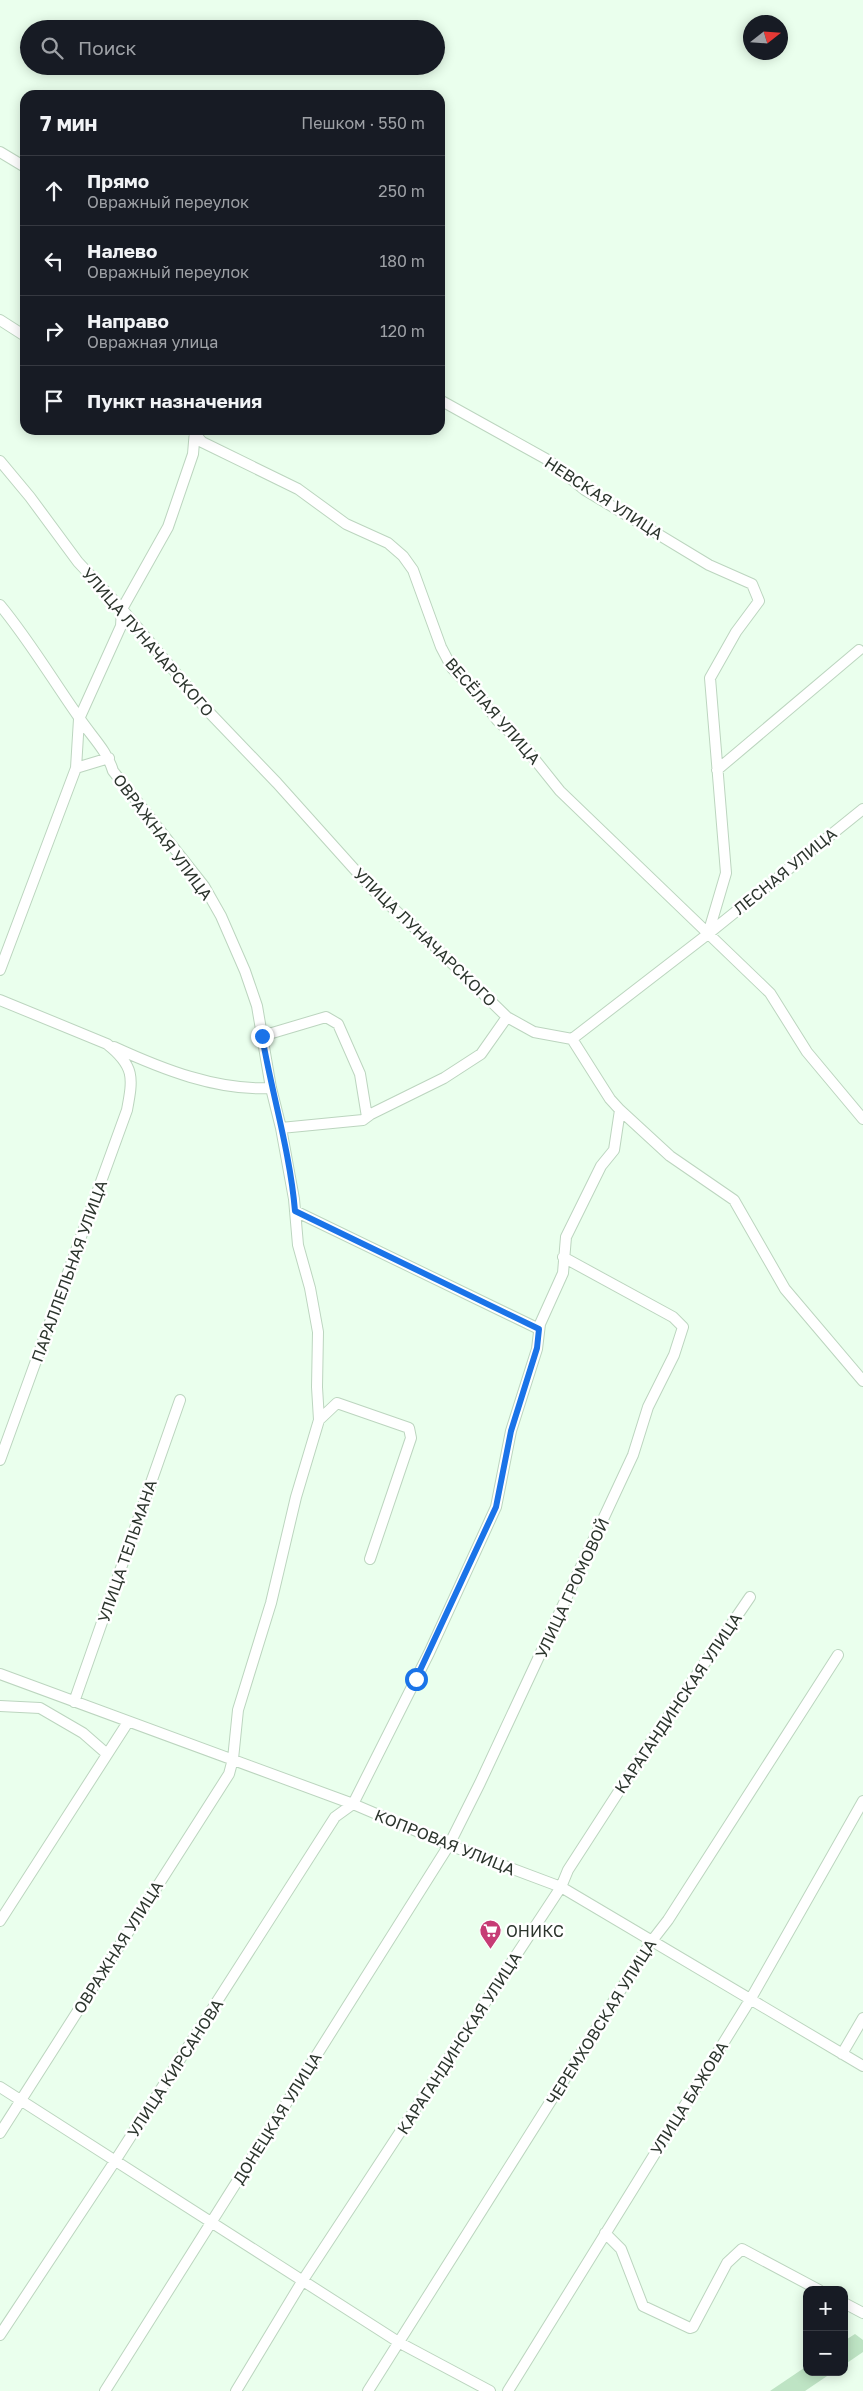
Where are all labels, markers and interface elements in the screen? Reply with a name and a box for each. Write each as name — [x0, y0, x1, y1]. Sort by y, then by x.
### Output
north arrow — [743, 15, 788, 60]
search box — [20, 20, 445, 75]
icon: search — [38, 34, 66, 62]
text: Поиск — [78, 36, 137, 59]
text: 7 мин — [40, 110, 97, 136]
text: Пешком · 550 m — [301, 113, 425, 133]
text: Прямо — [87, 169, 149, 192]
icon: ahead — [40, 177, 68, 205]
text: 250 m — [378, 181, 425, 201]
text: Овражный переулок — [87, 192, 249, 212]
text: Налево — [87, 239, 157, 262]
icon: left — [40, 247, 68, 275]
text: 180 m — [379, 251, 425, 271]
text: Овражный переулок — [87, 262, 249, 282]
text: Направо — [87, 309, 169, 332]
icon: right — [40, 317, 68, 345]
text: 120 m — [380, 321, 425, 341]
text: Овражная улица — [87, 332, 218, 352]
icon: arrive — [40, 387, 68, 415]
text: Пункт назначения — [87, 389, 262, 412]
street label: НЕВСКАЯ УЛИЦА — [541, 452, 667, 544]
street label: УЛИЦА ЛУНАЧАРСКОГО — [78, 563, 218, 721]
street label: ВЕСЁЛАЯ УЛИЦА — [441, 654, 545, 769]
street label: ОВРАЖНАЯ УЛИЦА — [109, 770, 217, 904]
street label: ЛЕСНАЯ УЛИЦА — [729, 823, 841, 919]
street label: УЛИЦА ЛУНАЧАРСКОГО — [349, 864, 501, 1010]
route end — [251, 1025, 274, 1048]
street label: ПАРАЛЛЕЛЬНАЯ УЛИЦА — [27, 1177, 111, 1365]
street label: УЛИЦА ТЕЛЬМАНА — [93, 1477, 161, 1625]
street label: УЛИЦА ГРОМОВОЙ — [531, 1515, 613, 1661]
street label: КАРАГАНДИНСКАЯ УЛИЦА — [610, 1609, 746, 1797]
route start — [405, 1668, 428, 1691]
street label: КОПРОВАЯ УЛИЦА — [372, 1805, 519, 1879]
street label: ОВРАЖНАЯ УЛИЦА — [69, 1877, 167, 2017]
supermarket icon: ОНИКС — [478, 1919, 502, 1950]
place label: ОНИКС — [506, 1921, 564, 1941]
street label: ЧЕРЕМХОВСКАЯ УЛИЦА — [542, 1935, 660, 2109]
street label: КАРАГАНДИНСКАЯ УЛИЦА — [393, 1948, 526, 2138]
street label: УЛИЦА КИРСАНОВА — [123, 1995, 227, 2141]
street label: УЛИЦА БАЖОВА — [646, 2037, 732, 2158]
street label: ДОНЕЦКАЯ УЛИЦА — [228, 2048, 326, 2188]
map controls — [803, 2286, 848, 2376]
button: + — [803, 2286, 848, 2331]
button: − — [803, 2331, 848, 2376]

